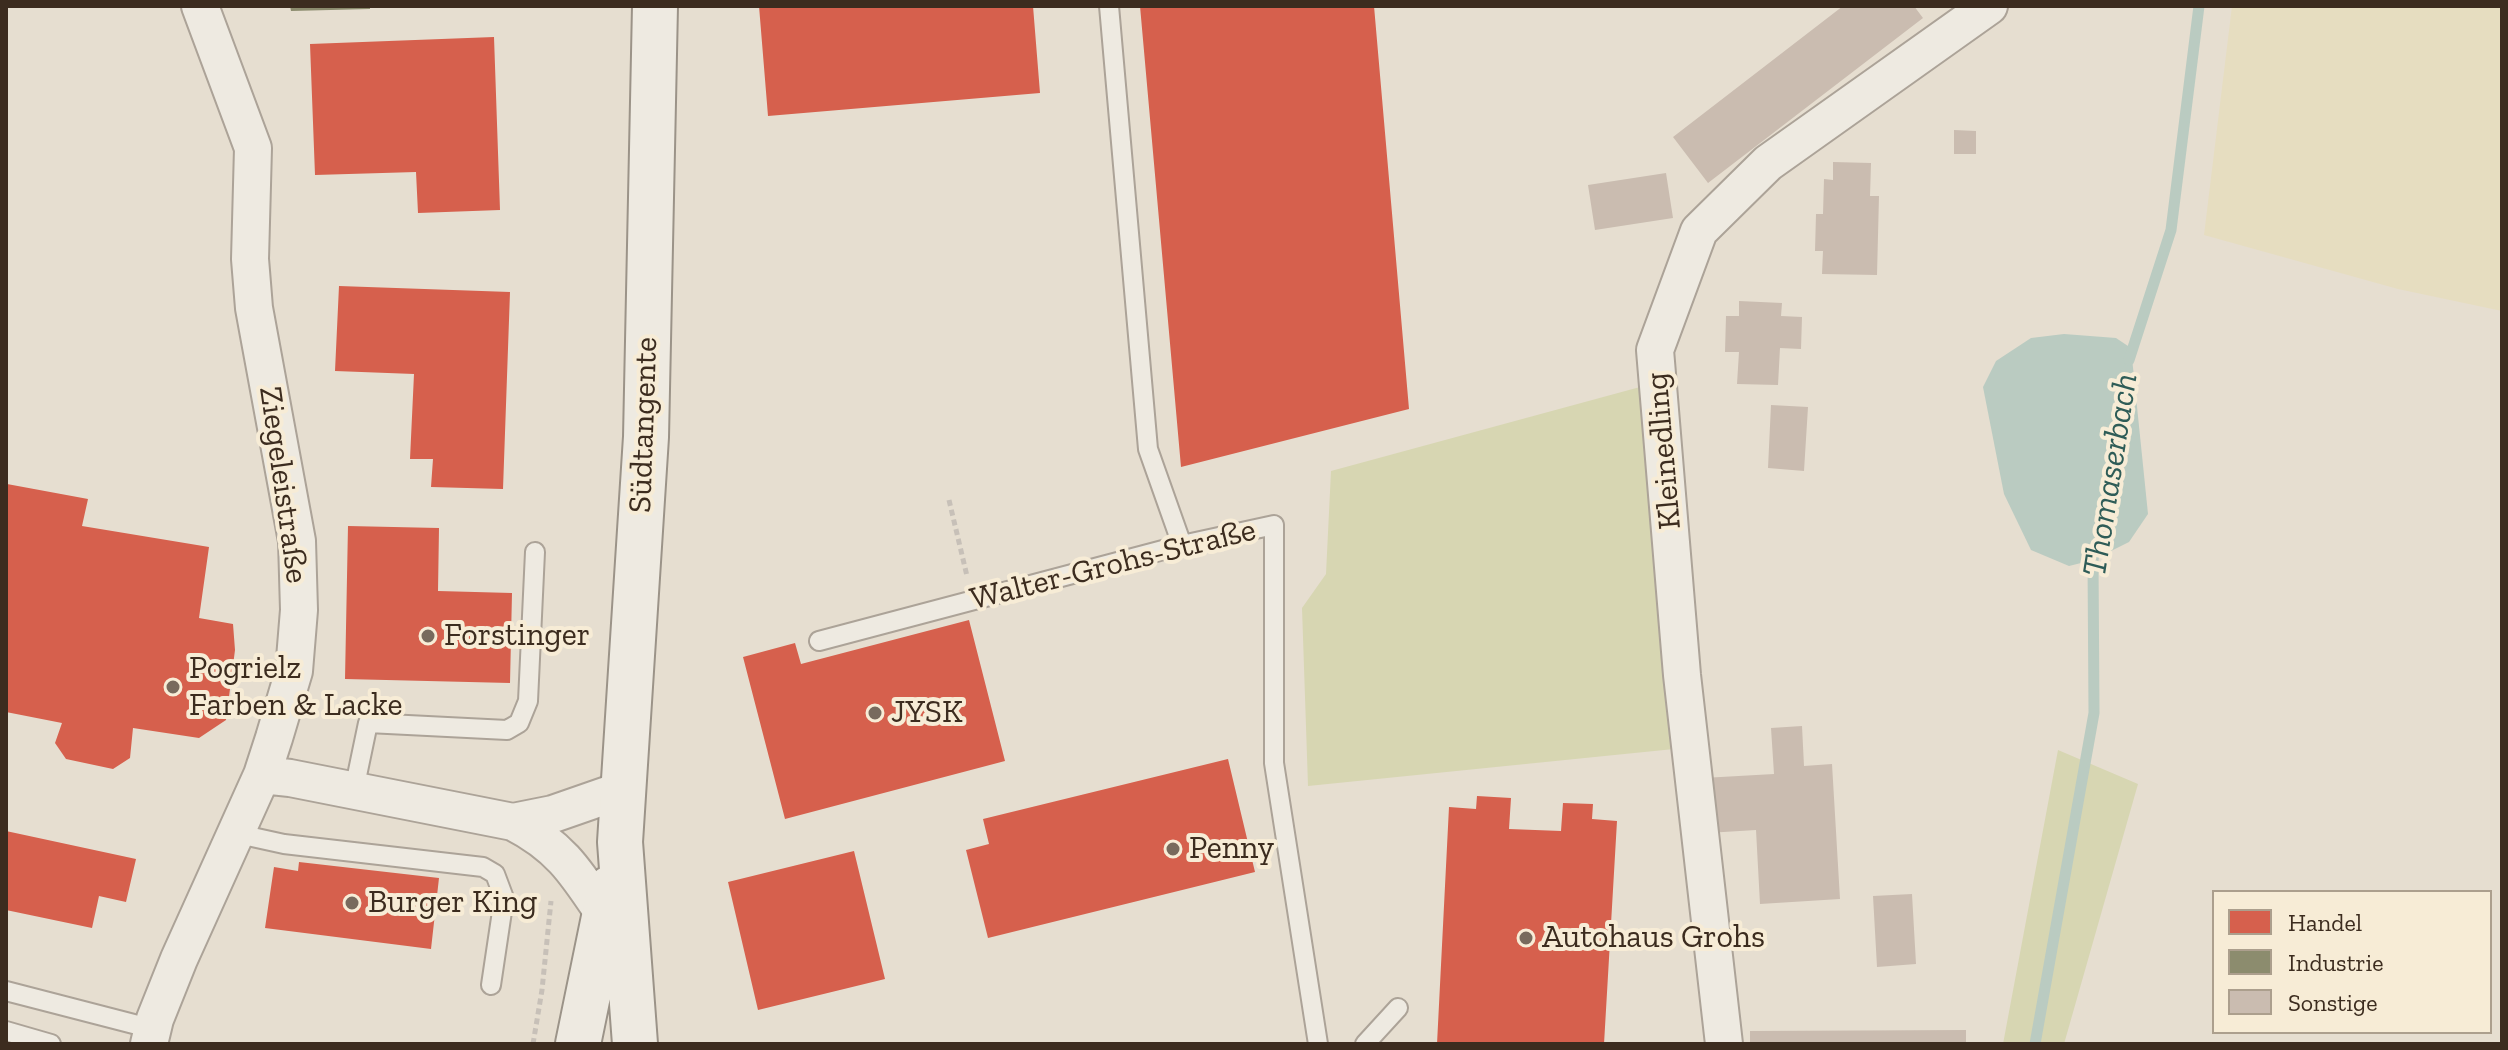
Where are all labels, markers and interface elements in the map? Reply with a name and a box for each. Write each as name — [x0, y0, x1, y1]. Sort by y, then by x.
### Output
street label: Südtangente — [622, 336, 666, 514]
water label: Thomaserbach — [2075, 370, 2147, 580]
street label: Kleinedling — [1638, 371, 1690, 531]
street label: Ziegeleistraße — [250, 384, 316, 586]
street label: Walter-Grohs-Straße — [966, 511, 1260, 619]
place label: Forstinger — [444, 617, 590, 655]
marker: Forstinger — [419, 627, 437, 645]
place label: Pogrielz Farben & Lacke — [189, 650, 403, 725]
marker: Pogrielz Farben & Lacke — [164, 678, 182, 696]
place label: JYSK — [891, 694, 962, 732]
marker: JYSK — [866, 704, 884, 722]
place label: Penny — [1189, 830, 1274, 868]
marker: Penny — [1164, 840, 1182, 858]
place label: Burger King — [368, 884, 537, 922]
legend — [2212, 890, 2492, 1034]
marker: Burger King — [343, 894, 361, 912]
text: Handel — [2288, 908, 2362, 937]
place label: Autohaus Grohs — [1542, 919, 1765, 957]
marker: Autohaus Grohs — [1517, 929, 1535, 947]
text: Industrie — [2288, 948, 2384, 977]
text: Sonstige — [2288, 988, 2377, 1017]

